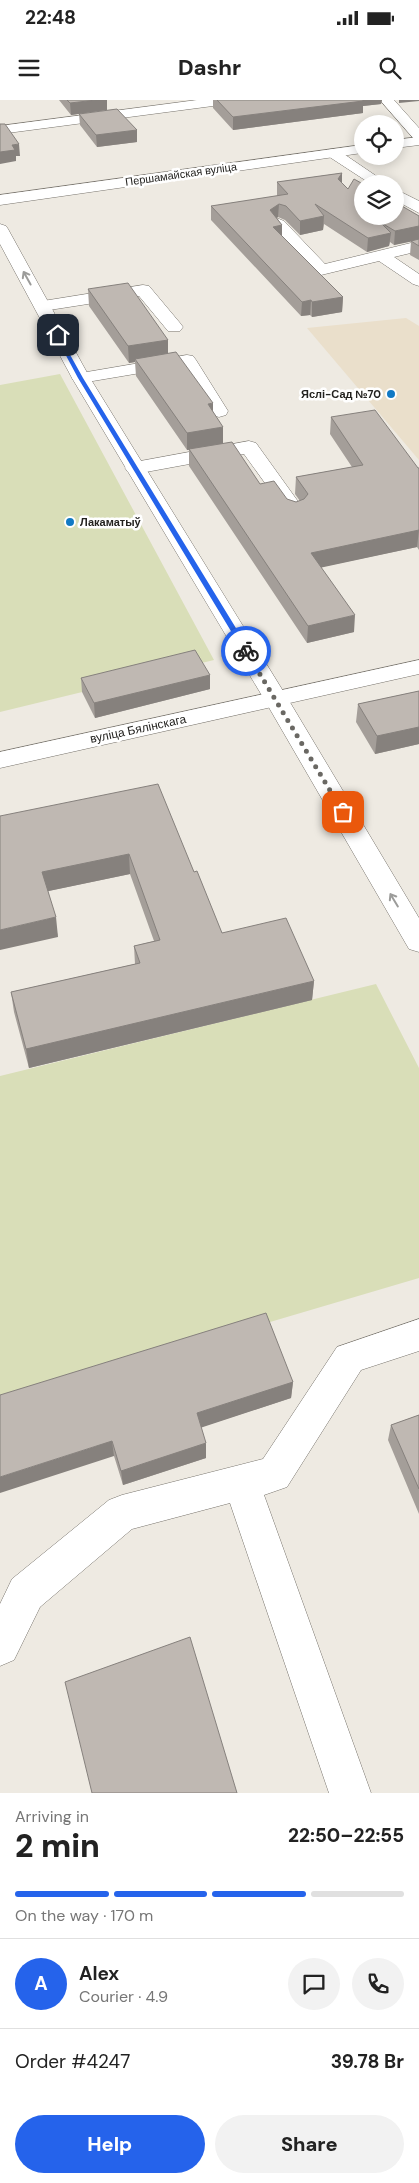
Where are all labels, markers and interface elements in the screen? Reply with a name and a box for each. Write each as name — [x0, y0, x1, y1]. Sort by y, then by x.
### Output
text: 22:48 — [25, 5, 76, 30]
text: Dashr — [178, 53, 241, 82]
icon: menu — [15, 54, 43, 82]
icon: search — [376, 54, 404, 82]
map controls — [354, 115, 404, 225]
button: locate — [354, 115, 404, 165]
street label: Першамайская вуліца — [124, 159, 239, 189]
button: layers — [354, 175, 404, 225]
one-way arrow — [22, 270, 32, 285]
pin — [37, 314, 79, 356]
icon: home — [44, 321, 72, 349]
place label: Яслі-Сад №70 — [301, 387, 381, 401]
marker: Яслі-Сад №70 — [385, 388, 397, 400]
place label: Лакаматыў — [80, 515, 142, 529]
marker: Лакаматыў — [64, 516, 76, 528]
courier — [221, 626, 271, 676]
icon: bike — [232, 637, 260, 665]
street label: вуліца Бялінскага — [88, 711, 188, 747]
pin — [322, 791, 364, 833]
icon: bag — [329, 798, 357, 826]
one-way arrow — [389, 893, 399, 907]
text: Arriving in — [15, 1806, 89, 1827]
text: 22:50–22:55 — [288, 1823, 404, 1848]
text: 2 min — [15, 1825, 100, 1867]
text: On the way · 170 m — [15, 1905, 153, 1926]
button: chat — [288, 1958, 340, 2010]
button: phone — [352, 1958, 404, 2010]
text: Alex — [79, 1961, 119, 1986]
text: A — [34, 1971, 48, 1996]
text: Courier · 4.9 — [79, 1986, 168, 2007]
text: Order #4247 — [15, 2049, 130, 2074]
text: 39.78 Br — [331, 2049, 404, 2074]
button: Help — [15, 2115, 205, 2173]
button: Share — [215, 2115, 404, 2173]

